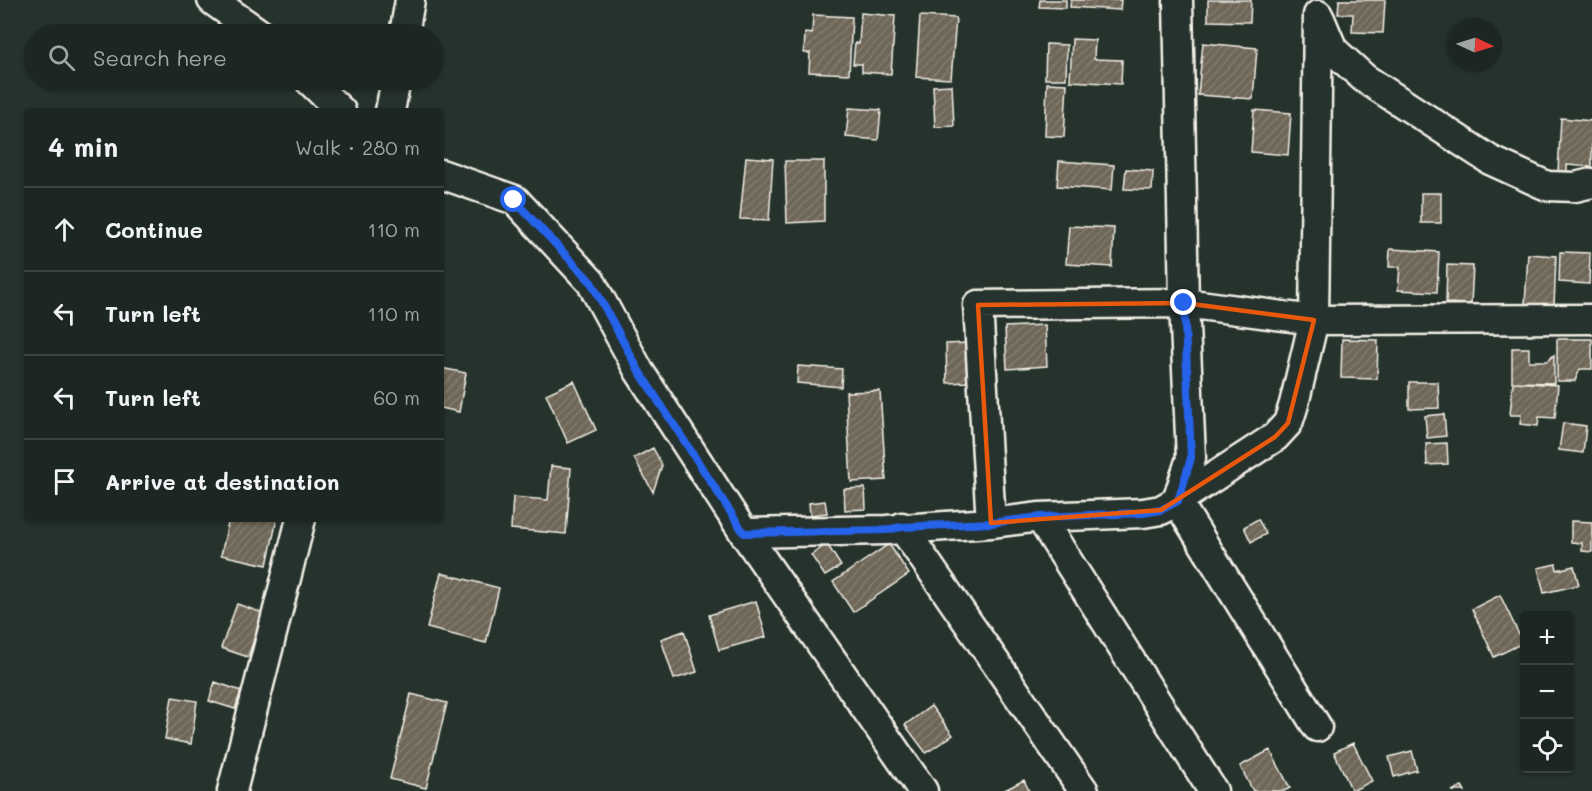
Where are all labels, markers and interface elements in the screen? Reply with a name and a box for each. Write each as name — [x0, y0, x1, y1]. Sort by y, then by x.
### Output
north arrow — [1448, 18, 1502, 72]
search box — [24, 24, 444, 90]
icon: search — [45, 41, 78, 74]
text: Search here — [93, 43, 227, 72]
text: 4 min — [48, 130, 118, 164]
text: Walk · 280 m — [295, 134, 420, 160]
route start — [500, 186, 526, 212]
icon: ahead — [48, 213, 81, 246]
text: Continue — [105, 215, 203, 244]
text: 110 m — [367, 216, 420, 242]
route end — [1170, 289, 1196, 315]
icon: left — [48, 297, 81, 330]
text: Turn left — [105, 299, 201, 328]
text: 110 m — [367, 300, 420, 326]
icon: left — [48, 381, 81, 414]
text: Turn left — [105, 383, 201, 412]
text: 60 m — [373, 384, 420, 410]
icon: arrive — [48, 465, 81, 498]
text: Arrive at destination — [105, 467, 340, 496]
map controls — [1520, 611, 1574, 773]
button: + — [1520, 611, 1574, 665]
button: − — [1520, 665, 1574, 719]
button: locate — [1520, 719, 1574, 773]

